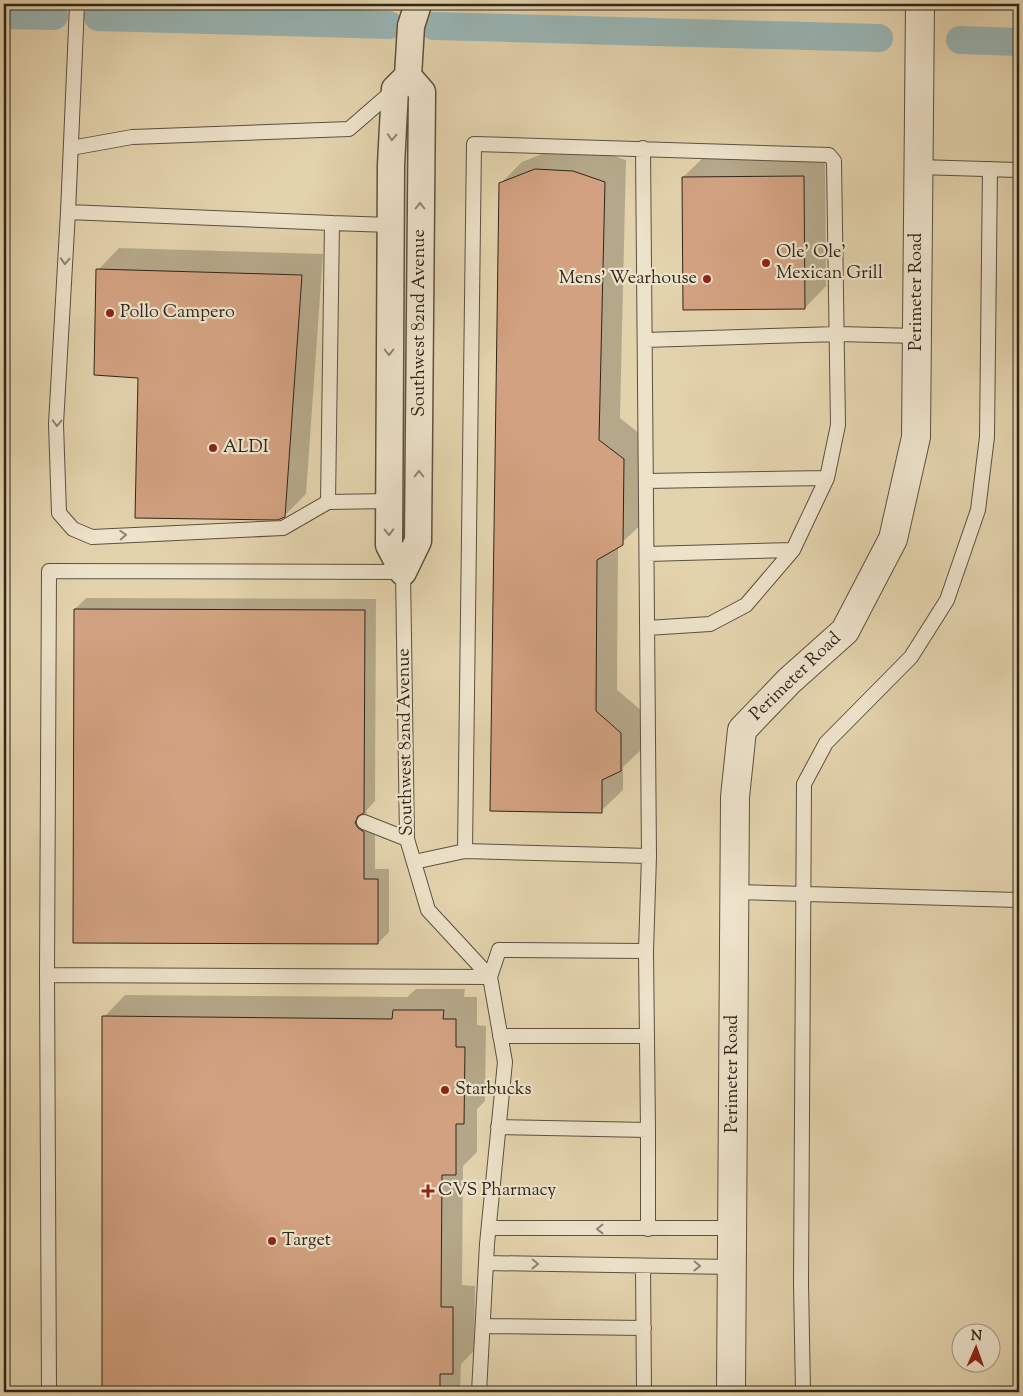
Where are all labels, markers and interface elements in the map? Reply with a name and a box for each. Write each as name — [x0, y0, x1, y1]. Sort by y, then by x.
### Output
one-way arrow — [387, 133, 398, 141]
one-way arrow — [415, 201, 425, 209]
street label: Southwest 82nd Avenue — [407, 229, 433, 417]
street label: Perimeter Road — [904, 233, 930, 351]
place label: Ole' Ole' Mexican Grill — [776, 240, 883, 287]
one-way arrow — [60, 257, 71, 265]
marker: Ole' Ole' Mexican Grill — [760, 257, 772, 269]
place label: Mens' Wearhouse — [559, 266, 697, 292]
marker: Mens' Wearhouse — [701, 273, 713, 285]
place label: Pollo Campero — [120, 300, 235, 326]
marker: Pollo Campero — [104, 307, 116, 319]
one-way arrow — [384, 348, 394, 356]
one-way arrow — [51, 420, 62, 428]
place label: ALDI — [223, 435, 269, 461]
marker: ALDI — [207, 442, 219, 454]
one-way arrow — [414, 470, 424, 478]
one-way arrow — [384, 528, 394, 536]
one-way arrow — [120, 530, 128, 541]
street label: Perimeter Road — [744, 627, 848, 727]
street label: Southwest 82nd Avenue — [391, 648, 421, 836]
street label: Perimeter Road — [720, 1015, 746, 1133]
place label: Starbucks — [455, 1077, 532, 1103]
marker: Starbucks — [439, 1084, 451, 1096]
place label: CVS Pharmacy — [438, 1178, 556, 1204]
marker: CVS Pharmacy — [422, 1185, 434, 1197]
one-way arrow — [595, 1223, 603, 1234]
place label: Target — [282, 1228, 331, 1254]
marker: Target — [266, 1235, 278, 1247]
one-way arrow — [532, 1259, 539, 1269]
one-way arrow — [694, 1261, 702, 1272]
north arrow — [950, 1324, 1000, 1374]
text: N — [970, 1327, 982, 1347]

